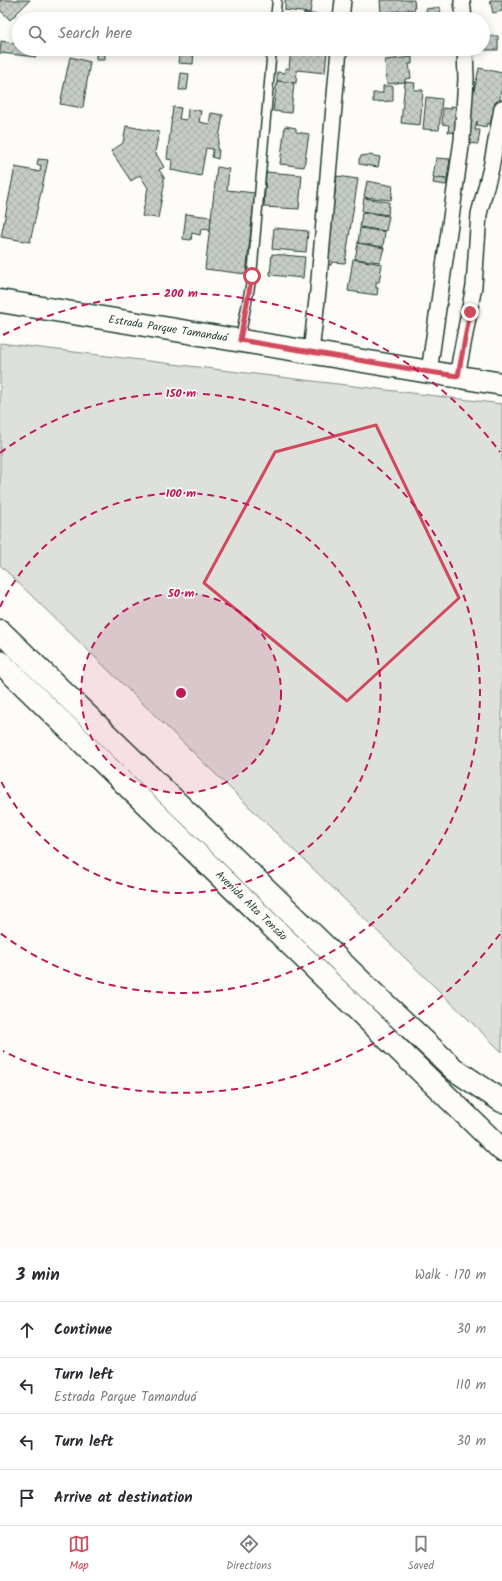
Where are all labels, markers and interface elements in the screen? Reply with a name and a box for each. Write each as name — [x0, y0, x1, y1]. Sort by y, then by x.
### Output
search box — [12, 12, 490, 56]
text: Search here — [58, 22, 132, 46]
icon: search — [26, 23, 48, 45]
route start — [243, 267, 261, 285]
text: 200 m — [164, 284, 198, 303]
route end — [461, 303, 479, 321]
street label: Estrada Parque Tamanduá — [107, 311, 231, 348]
text: 150 m — [166, 384, 196, 403]
text: 100 m — [166, 484, 196, 503]
text: 50 m — [167, 584, 195, 603]
centre of rings — [174, 686, 188, 700]
street label: Avenida Alta Tensāo — [211, 867, 291, 945]
text: 3 min — [16, 1262, 60, 1289]
text: Walk · 170 m — [415, 1265, 486, 1286]
text: Continue — [54, 1318, 112, 1342]
icon: ahead — [16, 1319, 38, 1341]
text: 30 m — [457, 1319, 486, 1340]
text: Turn left — [54, 1363, 114, 1387]
icon: left — [16, 1375, 38, 1397]
text: 110 m — [456, 1375, 486, 1396]
text: Estrada Parque Tamanduá — [54, 1387, 197, 1408]
text: Turn left — [54, 1430, 114, 1454]
icon: left — [16, 1431, 38, 1453]
text: 30 m — [457, 1431, 486, 1452]
text: Arrive at destination — [54, 1486, 193, 1510]
icon: arrive — [16, 1487, 38, 1509]
tab: Map — [68, 1533, 90, 1575]
tab: Directions — [226, 1533, 272, 1575]
tab: Saved — [408, 1533, 434, 1575]

